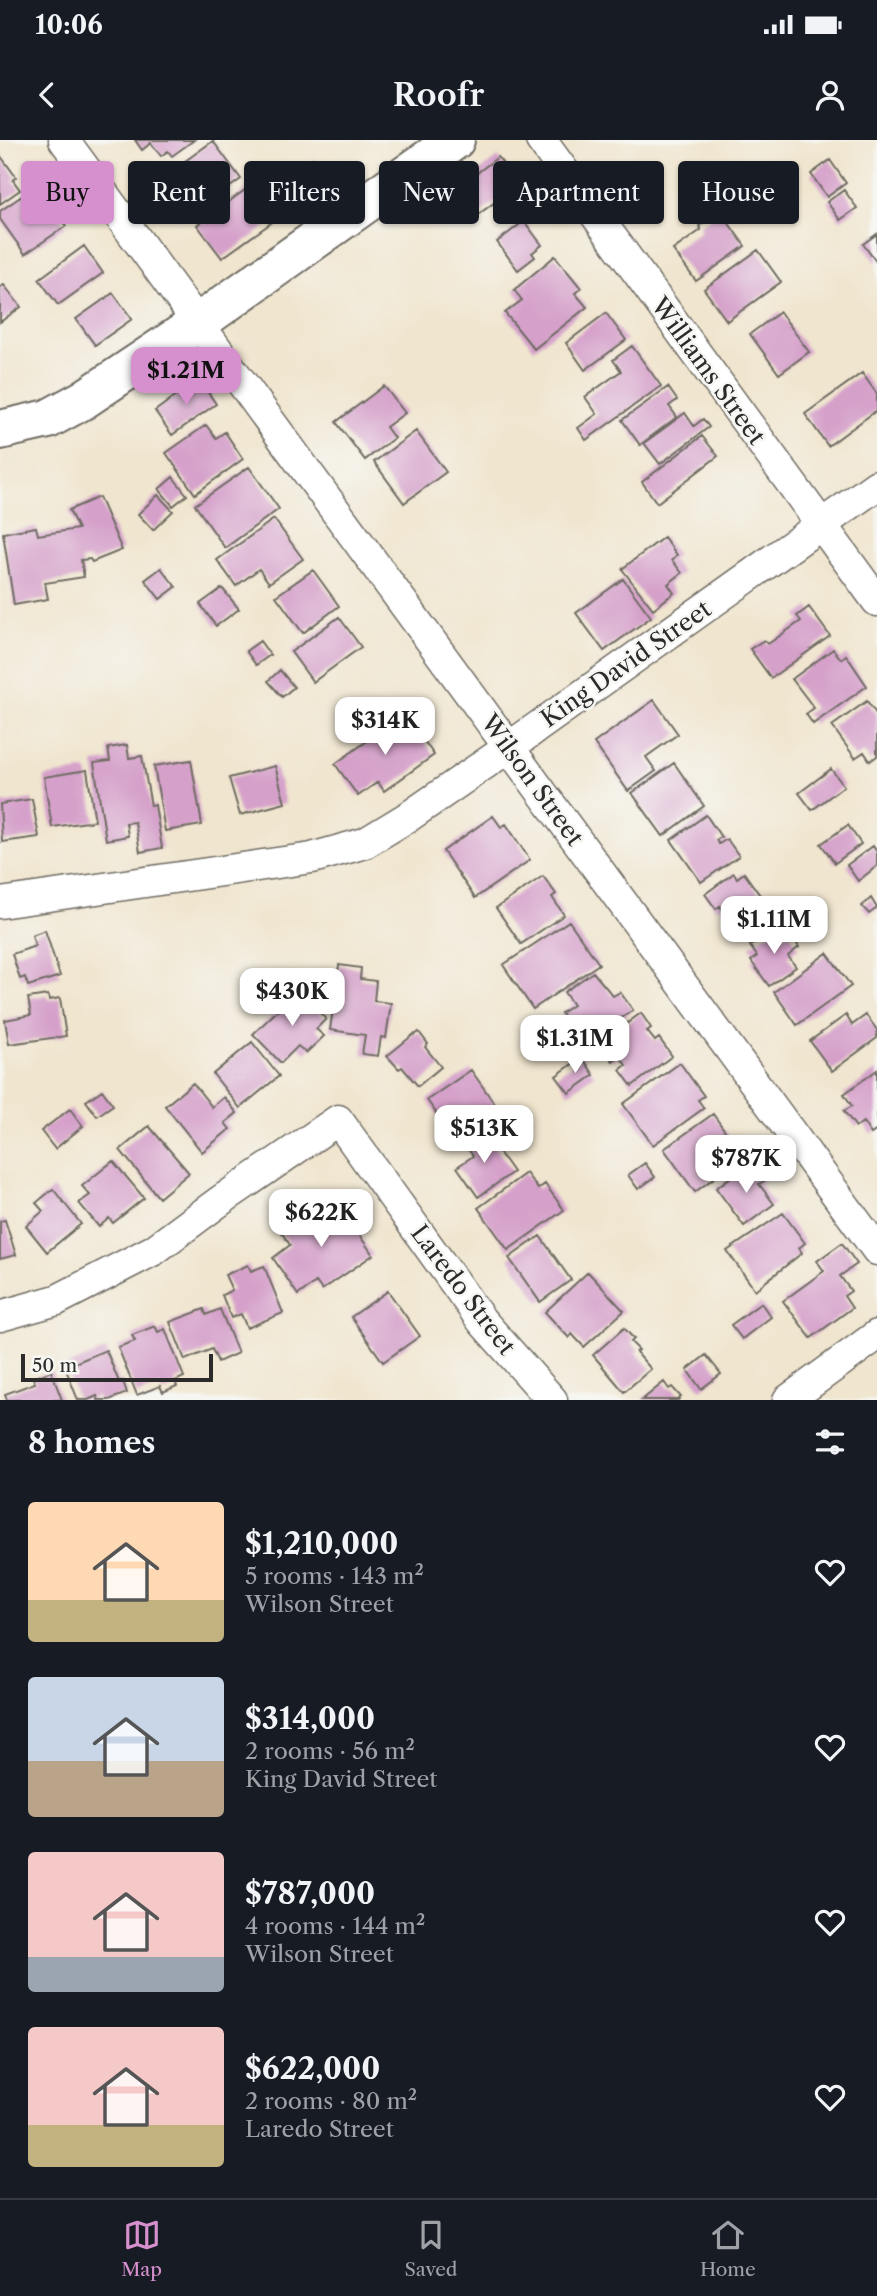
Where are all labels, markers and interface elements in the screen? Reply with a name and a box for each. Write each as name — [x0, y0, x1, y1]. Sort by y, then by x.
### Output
text: 10:06 — [35, 9, 103, 41]
text: Roofr — [393, 75, 484, 114]
icon: back — [28, 76, 66, 114]
icon: person — [811, 76, 849, 114]
chip: Buy — [21, 161, 114, 224]
chip: Rent — [128, 161, 230, 224]
chip: Filters — [244, 161, 365, 224]
chip: New — [379, 161, 479, 224]
chip: Apartment — [493, 161, 664, 224]
chip: House — [678, 161, 799, 224]
street label: Williams Street — [645, 291, 772, 450]
pin: $1.21M — [129, 348, 243, 407]
text: $1.21M — [147, 356, 225, 384]
street label: King David Street — [535, 594, 717, 733]
pin: $314K — [336, 698, 434, 757]
text: $314K — [351, 706, 419, 734]
street label: Wilson Street — [474, 708, 590, 851]
pin: $1.11M — [717, 896, 831, 956]
text: $1.11M — [737, 905, 811, 933]
pin: $430K — [243, 968, 341, 1028]
text: $430K — [256, 977, 328, 1005]
pin: $1.31M — [518, 1016, 632, 1075]
text: $1.31M — [536, 1024, 614, 1052]
pin: $513K — [435, 1105, 533, 1165]
text: $513K — [450, 1114, 518, 1142]
pin: $787K — [697, 1136, 795, 1195]
text: $787K — [711, 1144, 781, 1172]
pin: $622K — [272, 1190, 370, 1249]
text: $622K — [285, 1198, 357, 1226]
street label: Laredo Street — [405, 1219, 522, 1361]
scale bar — [21, 1351, 214, 1383]
text: 50 m — [32, 1354, 77, 1377]
icon: filters — [811, 1423, 849, 1461]
text: 8 homes — [28, 1424, 155, 1461]
text: $1,210,000 — [245, 1525, 398, 1562]
icon: home — [84, 1530, 168, 1614]
icon: heart — [811, 1553, 849, 1591]
text: 5 rooms · 143 m² — [245, 1562, 424, 1590]
text: Wilson Street — [245, 1590, 394, 1618]
text: $314,000 — [245, 1700, 375, 1737]
icon: home — [84, 1705, 168, 1789]
icon: heart — [811, 1728, 849, 1766]
text: 2 rooms · 56 m² — [245, 1737, 415, 1765]
text: King David Street — [245, 1765, 437, 1793]
text: $787,000 — [245, 1875, 375, 1912]
icon: home — [84, 1880, 168, 1964]
icon: heart — [811, 1903, 849, 1941]
text: 4 rooms · 144 m² — [245, 1912, 425, 1940]
text: Wilson Street — [245, 1940, 394, 1968]
text: $622,000 — [245, 2050, 380, 2087]
icon: home — [84, 2055, 168, 2139]
icon: heart — [811, 2078, 849, 2116]
text: 2 rooms · 80 m² — [245, 2087, 417, 2115]
text: Laredo Street — [245, 2115, 394, 2143]
tab: Map — [121, 2216, 162, 2281]
tab: Saved — [405, 2216, 457, 2281]
tab: Home — [700, 2216, 756, 2281]

